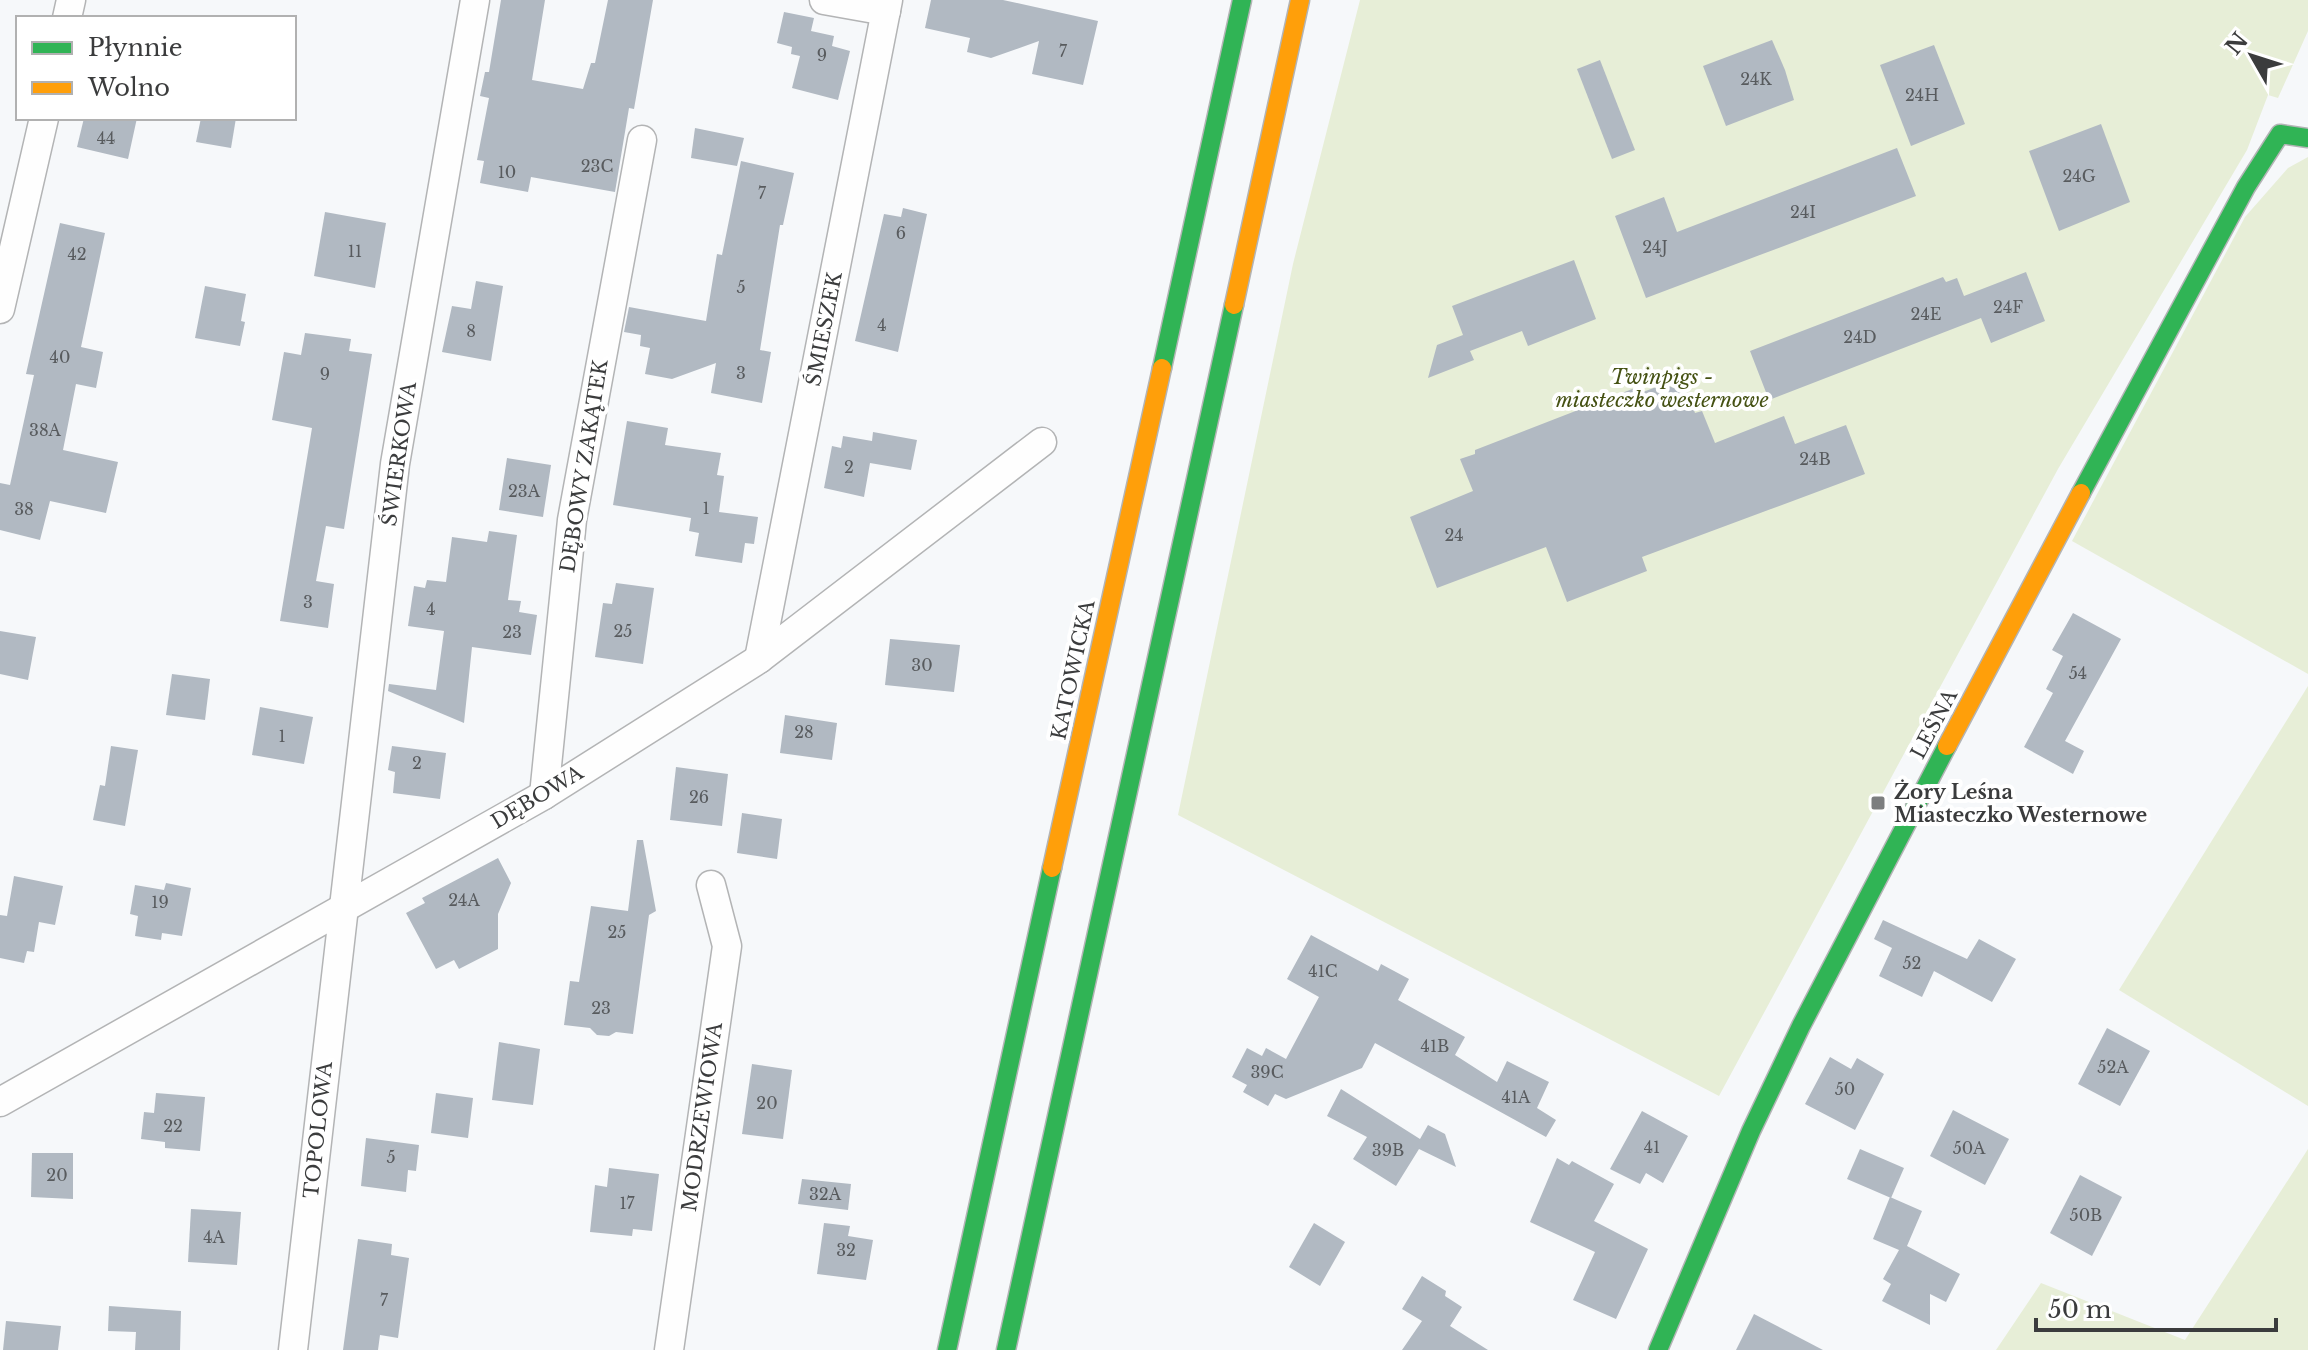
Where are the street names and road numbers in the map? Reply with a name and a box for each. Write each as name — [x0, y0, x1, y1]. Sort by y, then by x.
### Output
street label: ŚMIESZEK — [800, 269, 847, 388]
street label: DĘBOWY ZAKĄTEK — [555, 357, 613, 574]
street label: ŚWIERKOWA — [376, 380, 421, 528]
street label: KATOWICKA — [1046, 597, 1100, 742]
street label: LEŚNA — [1905, 684, 1963, 763]
street label: DĘBOWA — [487, 760, 588, 834]
street label: MODRZEWIOWA — [677, 1020, 727, 1213]
street label: TOPOLOWA — [299, 1060, 337, 1199]

